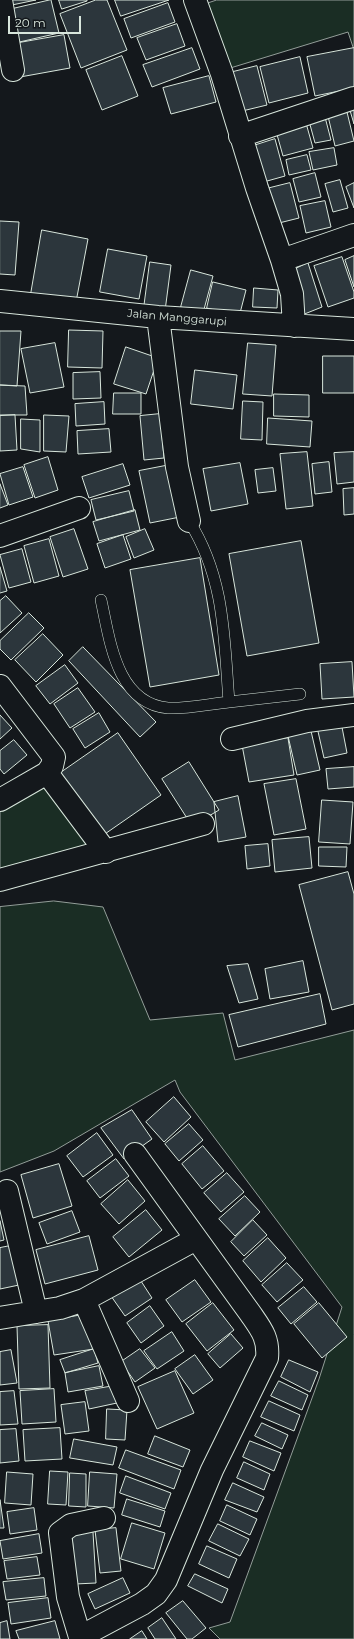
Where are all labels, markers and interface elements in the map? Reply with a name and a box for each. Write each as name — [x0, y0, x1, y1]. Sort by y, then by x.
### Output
scale bar — [10, 8, 83, 34]
text: 20 m — [15, 15, 46, 30]
street label: Jalan Manggarupi — [127, 307, 227, 329]

